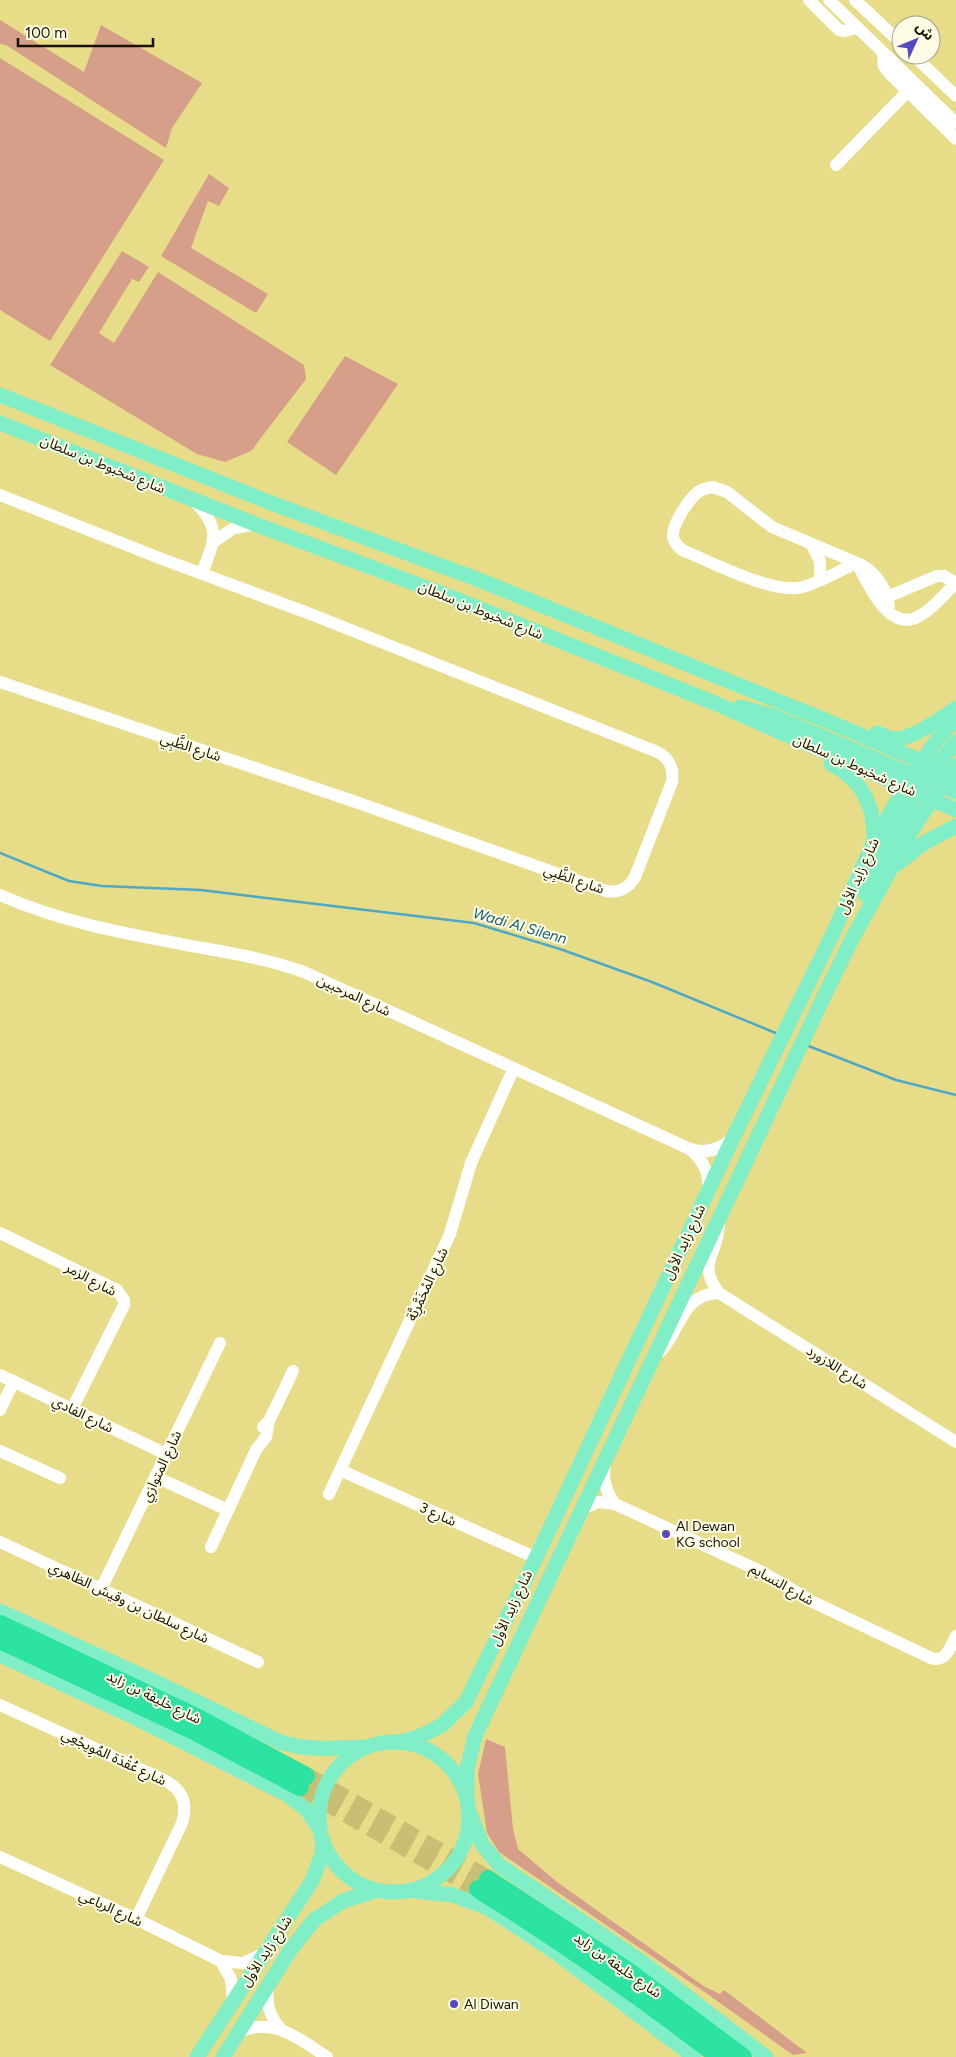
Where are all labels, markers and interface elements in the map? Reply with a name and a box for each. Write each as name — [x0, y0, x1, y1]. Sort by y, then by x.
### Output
scale bar — [18, 15, 152, 47]
north arrow — [891, 15, 941, 65]
text: ش — [912, 19, 938, 44]
text: 100 m — [25, 24, 67, 42]
street label: شارع شخبوط بن سلطان — [37, 432, 168, 499]
street label: شارع شخبوط بن سلطان — [415, 578, 546, 645]
street label: شارع الظَّبِي — [158, 727, 224, 767]
street label: شارع شخبوط بن سلطان — [790, 731, 919, 802]
street label: شارع زايد الأول — [834, 836, 885, 918]
street label: شارع الظَّبِي — [541, 859, 607, 900]
water label: Wadi Al Silenn — [471, 904, 569, 948]
street label: شارع المرحبين — [313, 971, 393, 1022]
street label: شارع زايد الأول — [660, 1202, 711, 1284]
street label: شارع المْخَمَّرِيَّة — [403, 1245, 454, 1324]
street label: شارع الزمر — [60, 1258, 119, 1302]
street label: شارع اللازورد — [802, 1342, 870, 1395]
street label: شارع الفادي — [48, 1392, 116, 1439]
street label: شارع المتوازي — [138, 1428, 187, 1506]
street label: شارع 3 — [416, 1499, 459, 1532]
place label: Al Dewan KG school — [676, 1518, 740, 1551]
marker: Al Dewan KG school — [660, 1528, 672, 1540]
street label: شارع سلطان بن وقيش الظاهري — [45, 1558, 212, 1649]
street label: شارع النسايم — [746, 1560, 817, 1611]
street label: شارع زايد الأول — [487, 1568, 538, 1650]
street label: شارع خليفة بن زايد — [103, 1667, 204, 1729]
street label: شارع عُقْدَة المُوِيجْعِي — [58, 1725, 169, 1791]
street label: شارع الرباعي — [75, 1886, 145, 1933]
street label: شارع زايد الأول — [237, 1912, 297, 1991]
street label: شارع خليفة بن زايد — [570, 1929, 665, 2004]
place label: Al Diwan — [464, 1996, 519, 2013]
marker: Al Diwan — [448, 1998, 460, 2010]

